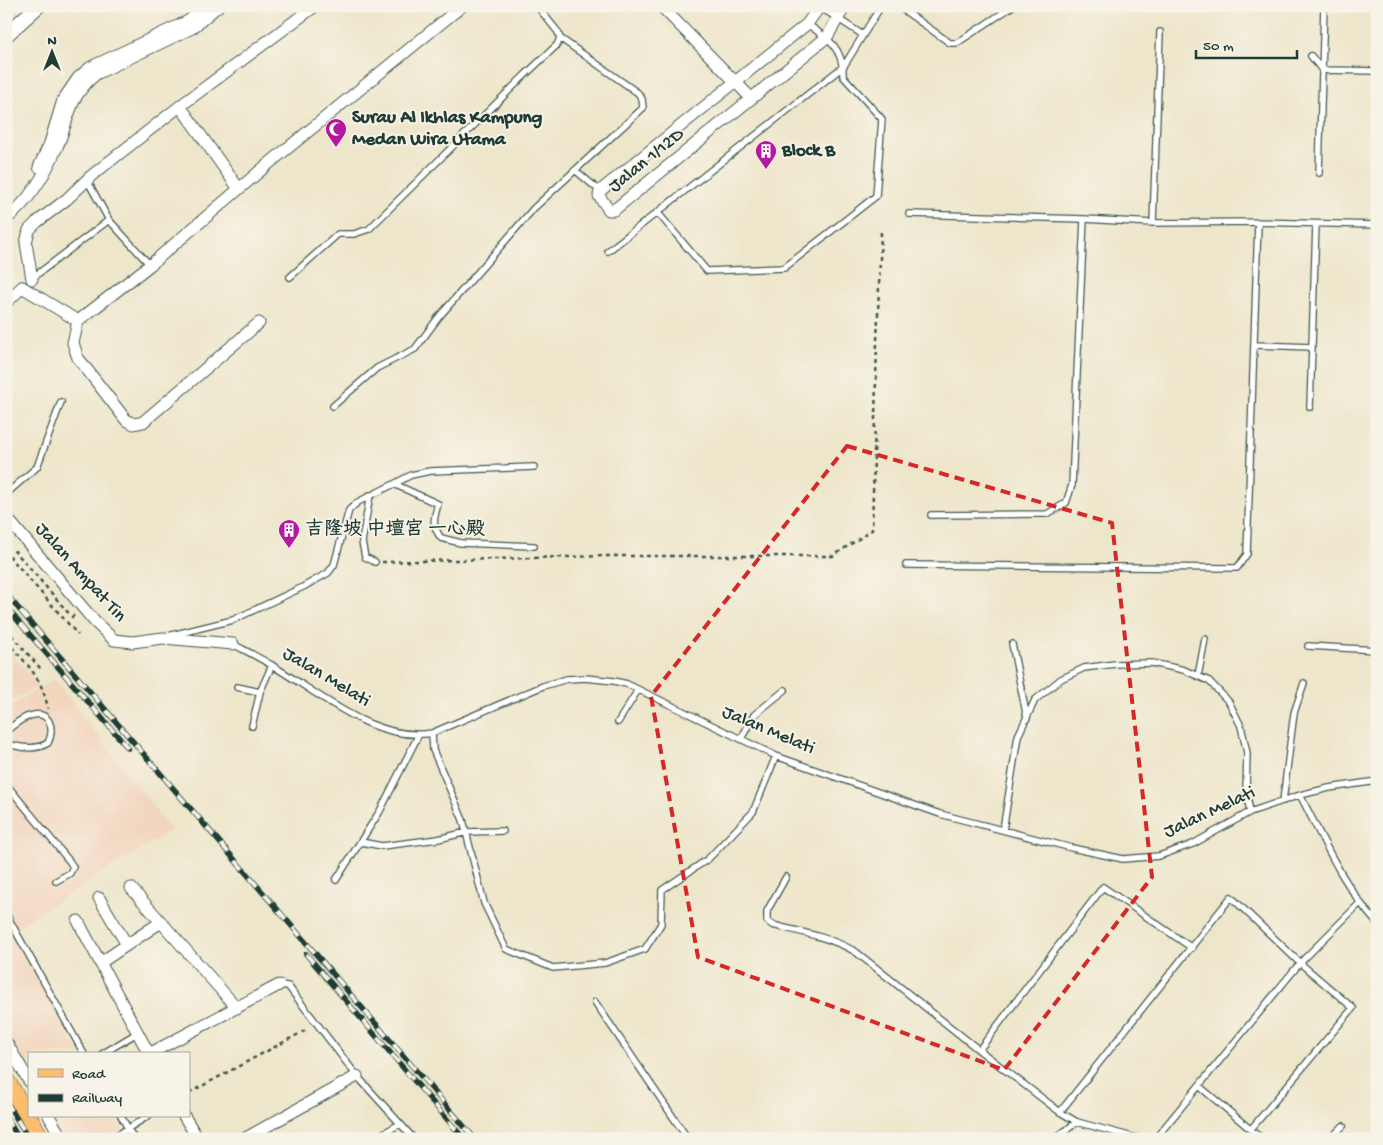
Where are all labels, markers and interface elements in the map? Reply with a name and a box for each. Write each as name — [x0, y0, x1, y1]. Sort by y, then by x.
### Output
north arrow — [28, 28, 78, 78]
scale bar — [1196, 28, 1297, 60]
text: N — [47, 33, 57, 50]
text: 50 m — [1203, 38, 1234, 56]
place label: Surau Al Ikhlas Kampung Medan Wira Utama — [352, 107, 543, 152]
mosque icon: Surau Al Ikhlas Kampung Medan Wira Utama — [324, 117, 348, 148]
street label: Jalan 1/12D — [605, 123, 690, 198]
building icon: Block B — [754, 139, 778, 170]
place label: Block B — [781, 140, 836, 163]
street label: Jalan Ampat Tin — [29, 518, 131, 628]
building icon: 吉隆坡 中壇宮 一心殿 — [277, 518, 301, 549]
place label: 吉隆坡 中壇宮 一心殿 — [305, 518, 485, 542]
street label: Jalan Melati — [278, 643, 374, 713]
street label: Jalan Melati — [718, 701, 818, 761]
street label: Jalan Melati — [1161, 782, 1259, 844]
legend — [28, 1052, 190, 1118]
text: Road — [72, 1066, 106, 1084]
text: Railway — [72, 1090, 123, 1108]

